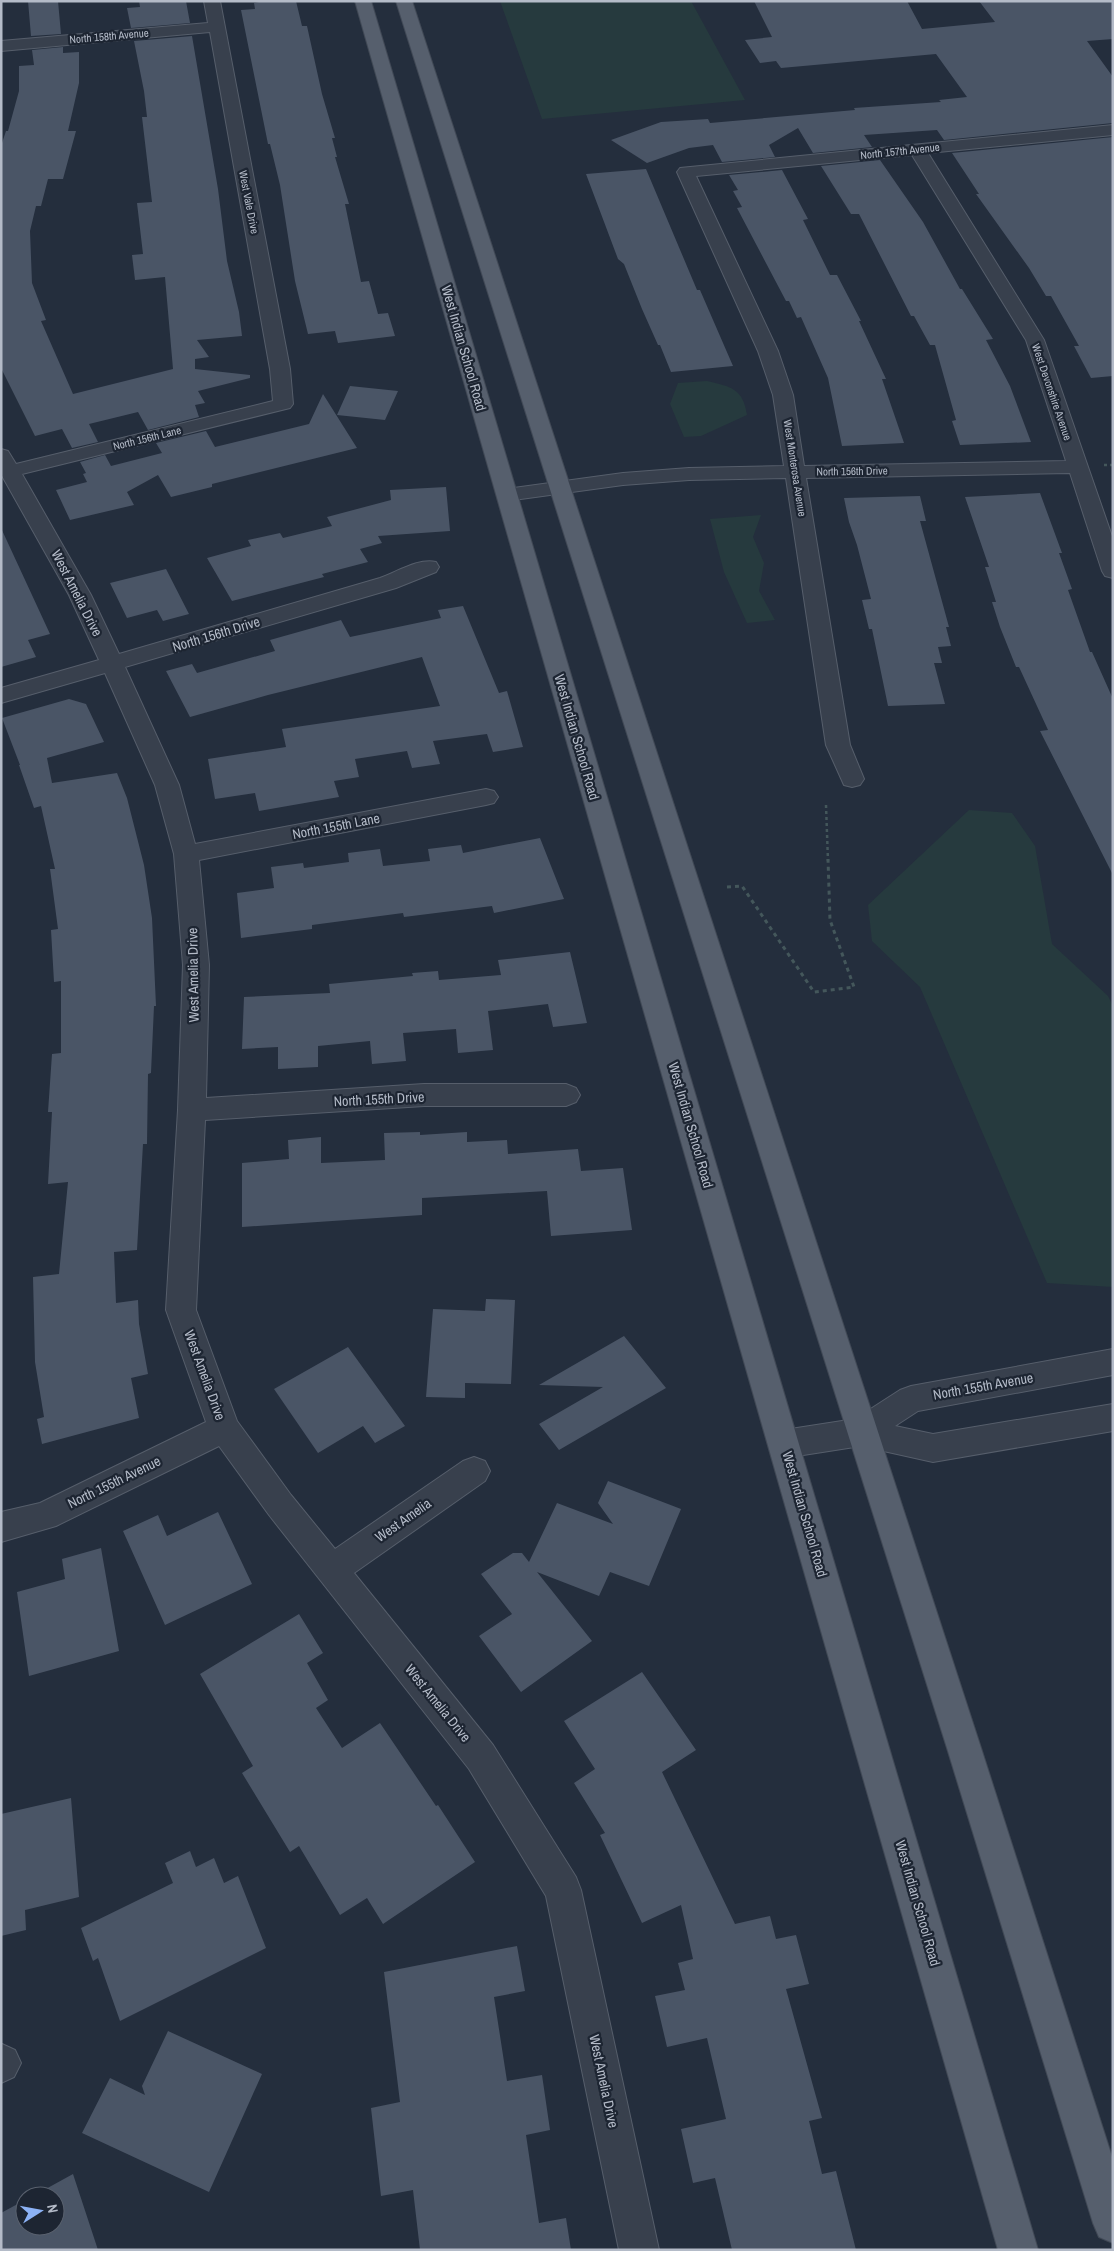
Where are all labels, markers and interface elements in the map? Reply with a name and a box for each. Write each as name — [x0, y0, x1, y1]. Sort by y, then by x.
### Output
street label: North 158th Avenue — [69, 26, 149, 46]
street label: North 157th Avenue — [860, 140, 940, 162]
street label: West Vale Drive — [236, 169, 262, 235]
street label: West Indian School Road — [437, 283, 491, 413]
street label: West Devonshire Avenue — [1029, 342, 1075, 442]
street label: West Monterosa Avenue — [780, 419, 810, 517]
street label: North 156th Lane — [111, 423, 183, 453]
street label: North 156th Drive — [816, 463, 888, 479]
street label: West Amelia Drive — [47, 547, 107, 639]
street label: North 156th Drive — [170, 612, 262, 656]
street label: West Indian School Road — [550, 672, 604, 802]
street label: North 155th Lane — [291, 809, 381, 843]
street label: West Amelia Drive — [183, 927, 203, 1023]
street label: West Indian School Road — [664, 1060, 718, 1190]
street label: North 155th Drive — [333, 1088, 425, 1110]
street label: West Amelia Drive — [180, 1327, 230, 1423]
street label: North 155th Avenue — [932, 1368, 1034, 1404]
street label: West Indian School Road — [778, 1449, 832, 1579]
street label: North 155th Avenue — [65, 1452, 163, 1512]
street label: West Amelia — [372, 1494, 435, 1546]
street label: West Amelia Drive — [401, 1660, 475, 1746]
street label: West Indian School Road — [891, 1838, 945, 1968]
street label: West Amelia Drive — [585, 2033, 623, 2129]
north arrow — [15, 2186, 65, 2236]
text: N — [43, 2203, 62, 2214]

